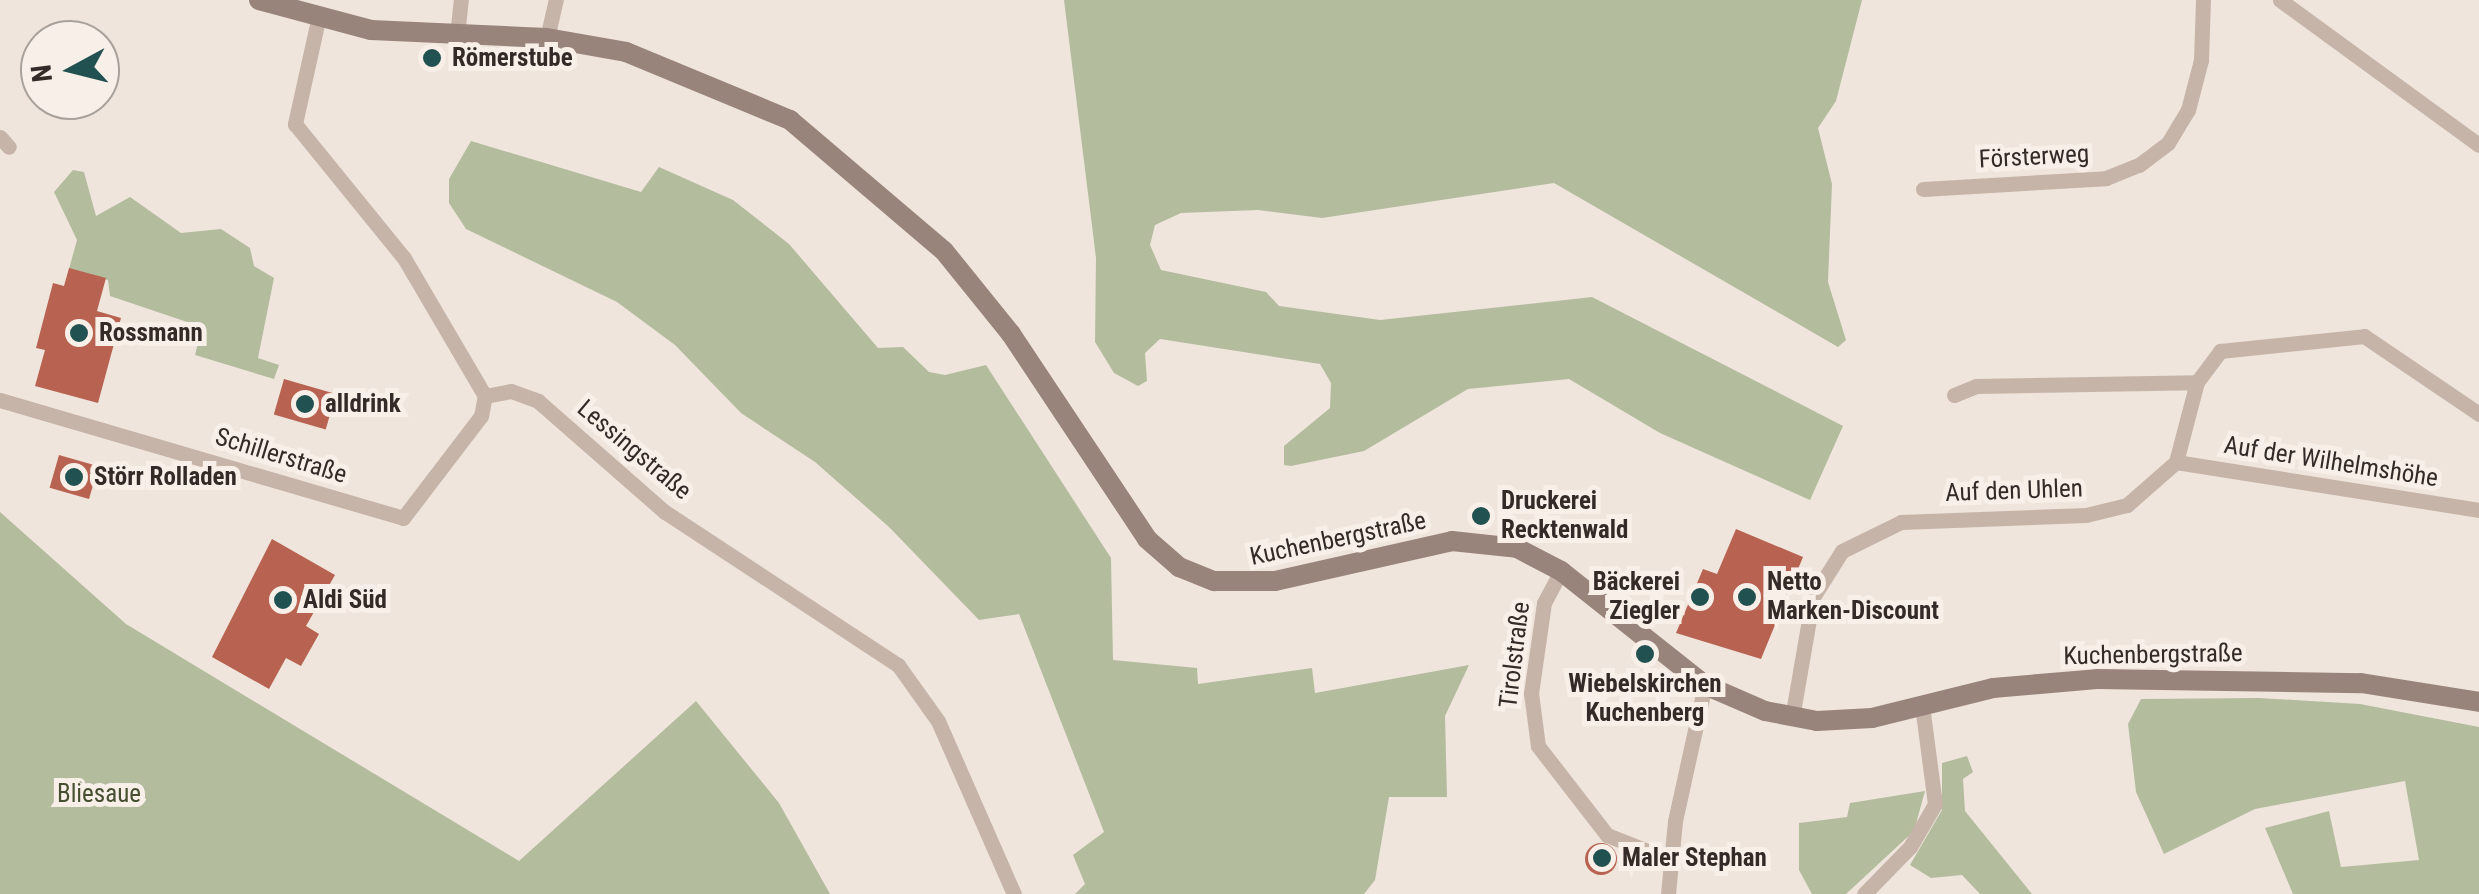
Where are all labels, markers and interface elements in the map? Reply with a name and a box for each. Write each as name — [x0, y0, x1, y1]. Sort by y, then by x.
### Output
north arrow — [20, 20, 120, 120]
place label: Römerstube — [452, 43, 573, 73]
marker: Römerstube — [421, 47, 443, 69]
text: N — [24, 63, 59, 84]
street label: Försterweg — [1978, 139, 2090, 175]
place label: Rossmann — [99, 318, 203, 348]
marker: Rossmann — [68, 322, 90, 344]
place label: alldrink — [325, 389, 401, 419]
marker: alldrink — [294, 393, 316, 415]
street label: Lessingstraße — [571, 394, 697, 506]
street label: Schillerstraße — [212, 422, 350, 490]
street label: Auf der Wilhelmshöhe — [2222, 430, 2440, 494]
place label: Störr Rolladen — [94, 462, 237, 492]
marker: Störr Rolladen — [63, 466, 85, 488]
street label: Auf den Uhlen — [1945, 474, 2083, 508]
place label: Druckerei Recktenwald — [1501, 487, 1628, 546]
marker: Druckerei Recktenwald — [1470, 505, 1492, 527]
street label: Kuchenbergstraße — [1247, 506, 1429, 572]
place label: Bäckerei Ziegler — [1593, 568, 1680, 627]
place label: Netto Marken-Discount — [1767, 568, 1939, 627]
place label: Aldi Süd — [303, 585, 387, 615]
marker: Bäckerei Ziegler — [1689, 586, 1711, 608]
marker: Netto Marken-Discount — [1736, 586, 1758, 608]
marker: Aldi Süd — [272, 589, 294, 611]
street label: Tirolstraße — [1494, 600, 1536, 710]
street label: Kuchenbergstraße — [2063, 638, 2243, 672]
marker: Wiebelskirchen Kuchenberg — [1634, 643, 1656, 665]
place label: Wiebelskirchen Kuchenberg — [1568, 670, 1722, 729]
park label: Bliesaue — [57, 779, 141, 809]
place label: Maler Stephan — [1622, 843, 1767, 873]
marker: Maler Stephan — [1591, 847, 1613, 869]

